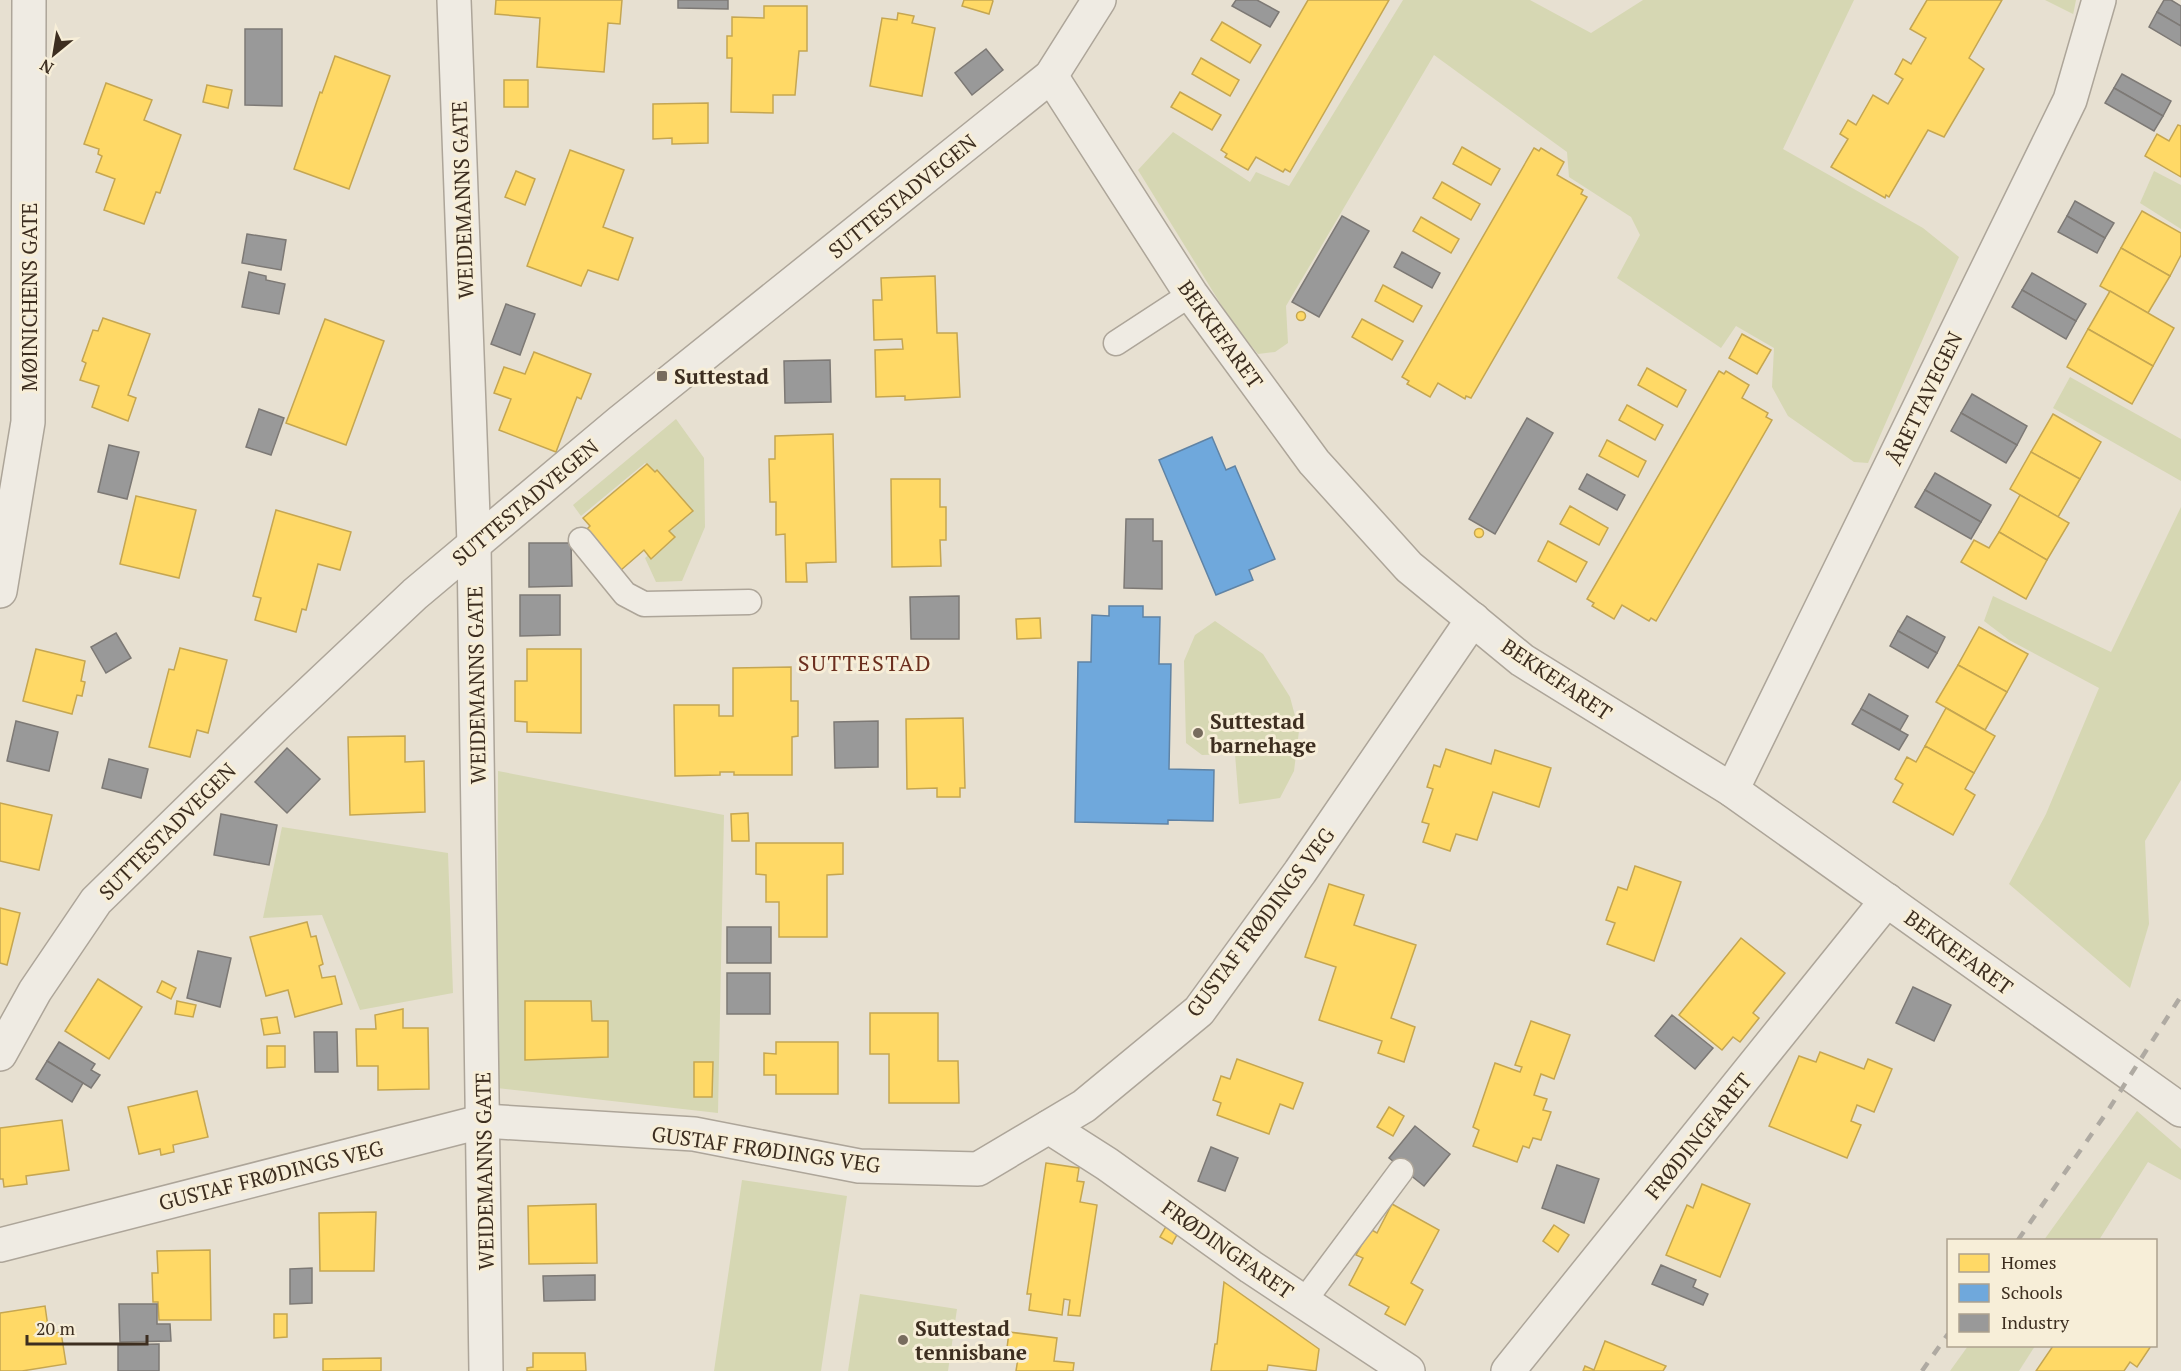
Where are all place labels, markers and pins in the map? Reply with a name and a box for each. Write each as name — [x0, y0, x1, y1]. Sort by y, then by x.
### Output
place label: Suttestad — [674, 362, 769, 390]
marker: Suttestad — [655, 369, 669, 383]
place label: Suttestad barnehage — [1209, 707, 1316, 759]
marker: Suttestad barnehage — [1191, 726, 1205, 740]
place label: Suttestad tennisbane — [915, 1314, 1027, 1366]
marker: Suttestad tennisbane — [896, 1333, 910, 1347]

